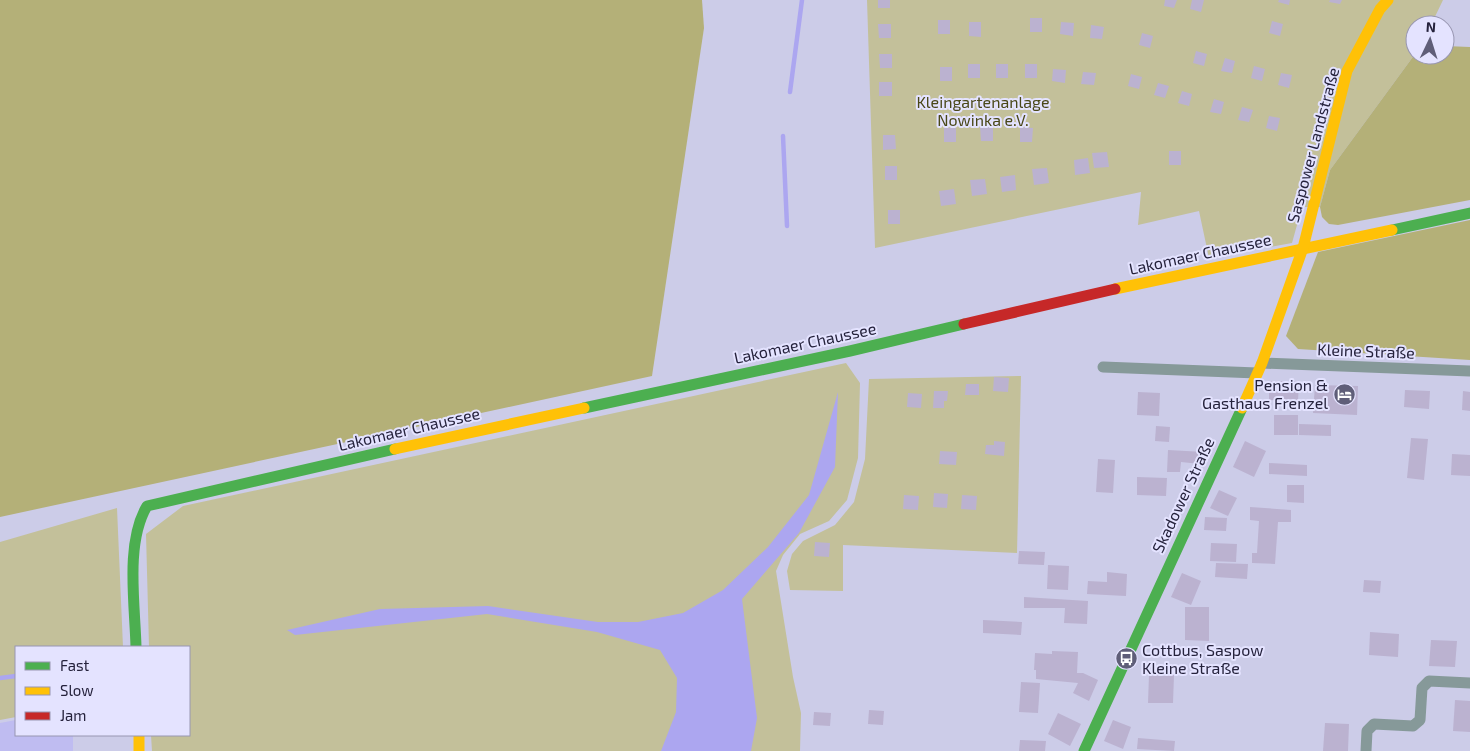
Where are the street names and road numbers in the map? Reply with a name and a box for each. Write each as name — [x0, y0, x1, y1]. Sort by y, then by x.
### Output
street label: Saspower Landstraße — [1283, 65, 1342, 225]
street label: Lakomaer Chaussee — [1127, 229, 1273, 278]
street label: Lakomaer Chaussee — [732, 318, 878, 367]
street label: Kleine Straße — [1317, 339, 1415, 362]
street label: Lakomaer Chaussee — [336, 403, 482, 454]
street label: Skadower Straße — [1148, 434, 1218, 555]

